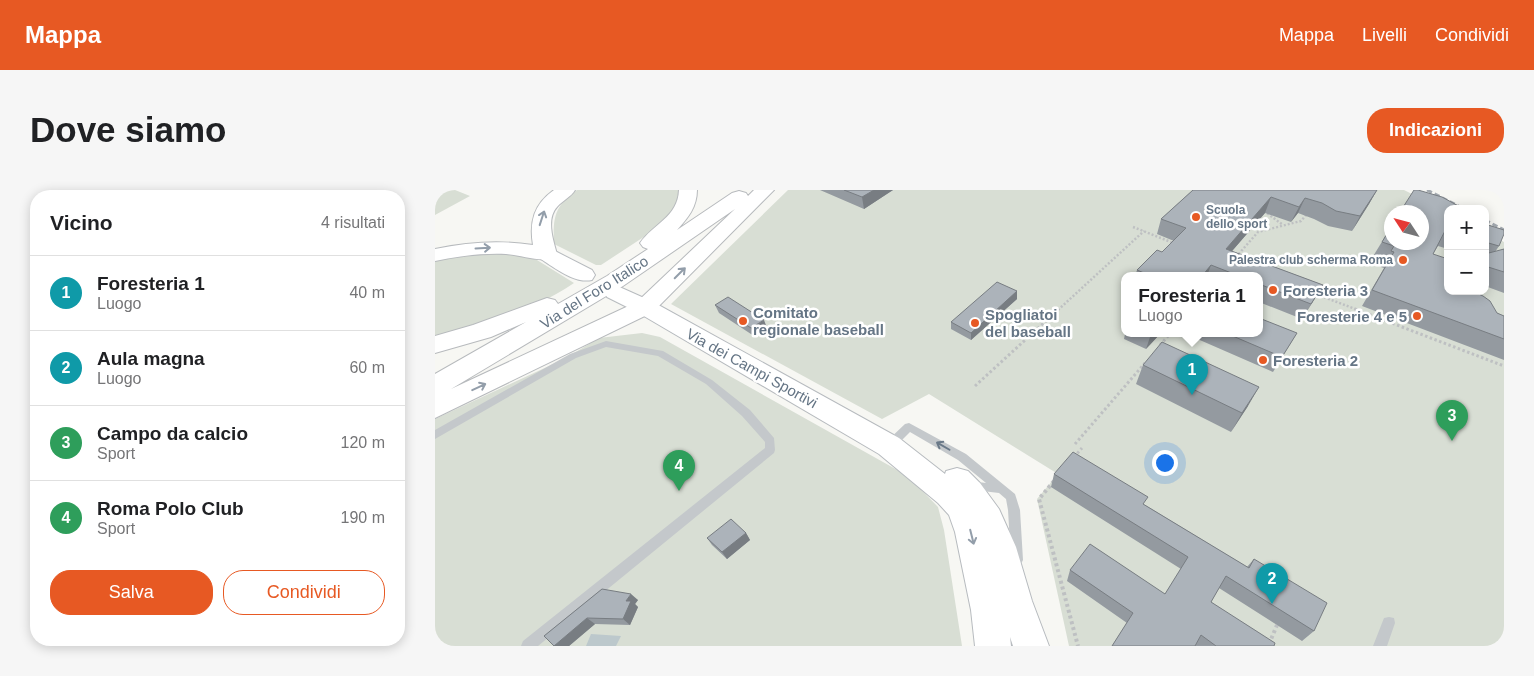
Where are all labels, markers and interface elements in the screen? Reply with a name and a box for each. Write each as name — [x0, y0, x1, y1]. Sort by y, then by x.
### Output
text: Mappa — [25, 21, 101, 48]
text: Mappa — [1279, 25, 1334, 45]
text: Livelli — [1362, 25, 1407, 45]
text: Condividi — [1435, 25, 1509, 45]
button: Indicazioni — [1367, 108, 1504, 153]
text: Dove siamo — [30, 110, 226, 149]
place label: Scuola dello sport — [1206, 203, 1267, 231]
north arrow — [1384, 205, 1429, 250]
map controls — [1444, 205, 1489, 295]
button: + — [1444, 205, 1489, 250]
one-way arrow — [538, 210, 548, 226]
text: Vicino — [50, 211, 113, 234]
marker: Scuola dello sport — [1190, 211, 1202, 223]
text: 4 risultati — [321, 214, 385, 231]
one-way arrow — [474, 243, 491, 253]
button: − — [1444, 250, 1489, 295]
street label: Via del Foro Italico — [537, 252, 651, 332]
place label: Palestra club scherma Roma — [1229, 253, 1393, 267]
marker: Palestra club scherma Roma — [1397, 254, 1409, 266]
one-way arrow — [674, 267, 686, 280]
popup — [1121, 272, 1263, 337]
text: Foresteria 1 — [97, 273, 205, 294]
place label: Foresteria 3 — [1283, 282, 1368, 299]
text: 1 — [62, 284, 70, 301]
text: 40 m — [349, 284, 385, 301]
marker: Foresteria 3 — [1267, 284, 1279, 296]
text: Foresteria 1 — [1138, 285, 1246, 306]
text: Luogo — [97, 295, 142, 312]
place label: Comitato regionale baseball — [753, 304, 884, 338]
place label: Spogliatoi del baseball — [985, 306, 1071, 340]
text: Luogo — [1138, 307, 1183, 324]
place label: Foresterie 4 e 5 — [1297, 308, 1407, 325]
marker: Foresterie 4 e 5 — [1411, 310, 1423, 322]
marker: Comitato regionale baseball — [737, 315, 749, 327]
marker: Spogliatoi del baseball — [969, 317, 981, 329]
street label: Via dei Campi Sportivi — [683, 325, 821, 411]
text: Aula magna — [97, 348, 205, 369]
place label: Foresteria 2 — [1273, 352, 1358, 369]
pin: 1 — [1176, 354, 1208, 395]
marker: Foresteria 2 — [1257, 354, 1269, 366]
text: 2 — [62, 359, 70, 376]
text: 60 m — [349, 359, 385, 376]
text: Luogo — [97, 370, 142, 387]
one-way arrow — [471, 382, 486, 392]
pin: 3 — [1436, 400, 1468, 441]
text: Campo da calcio — [97, 423, 248, 444]
text: 3 — [62, 434, 70, 451]
text: 120 m — [341, 434, 385, 451]
one-way arrow — [937, 441, 951, 451]
text: Sport — [97, 445, 135, 462]
pin: 4 — [663, 450, 695, 491]
your location — [1152, 450, 1178, 476]
text: Roma Polo Club — [97, 498, 244, 519]
text: 4 — [62, 509, 70, 526]
text: 190 m — [341, 509, 385, 526]
text: Sport — [97, 520, 135, 537]
one-way arrow — [968, 529, 978, 545]
pin: 2 — [1256, 563, 1288, 604]
button: Salva — [50, 570, 213, 615]
button: Condividi — [223, 570, 385, 615]

